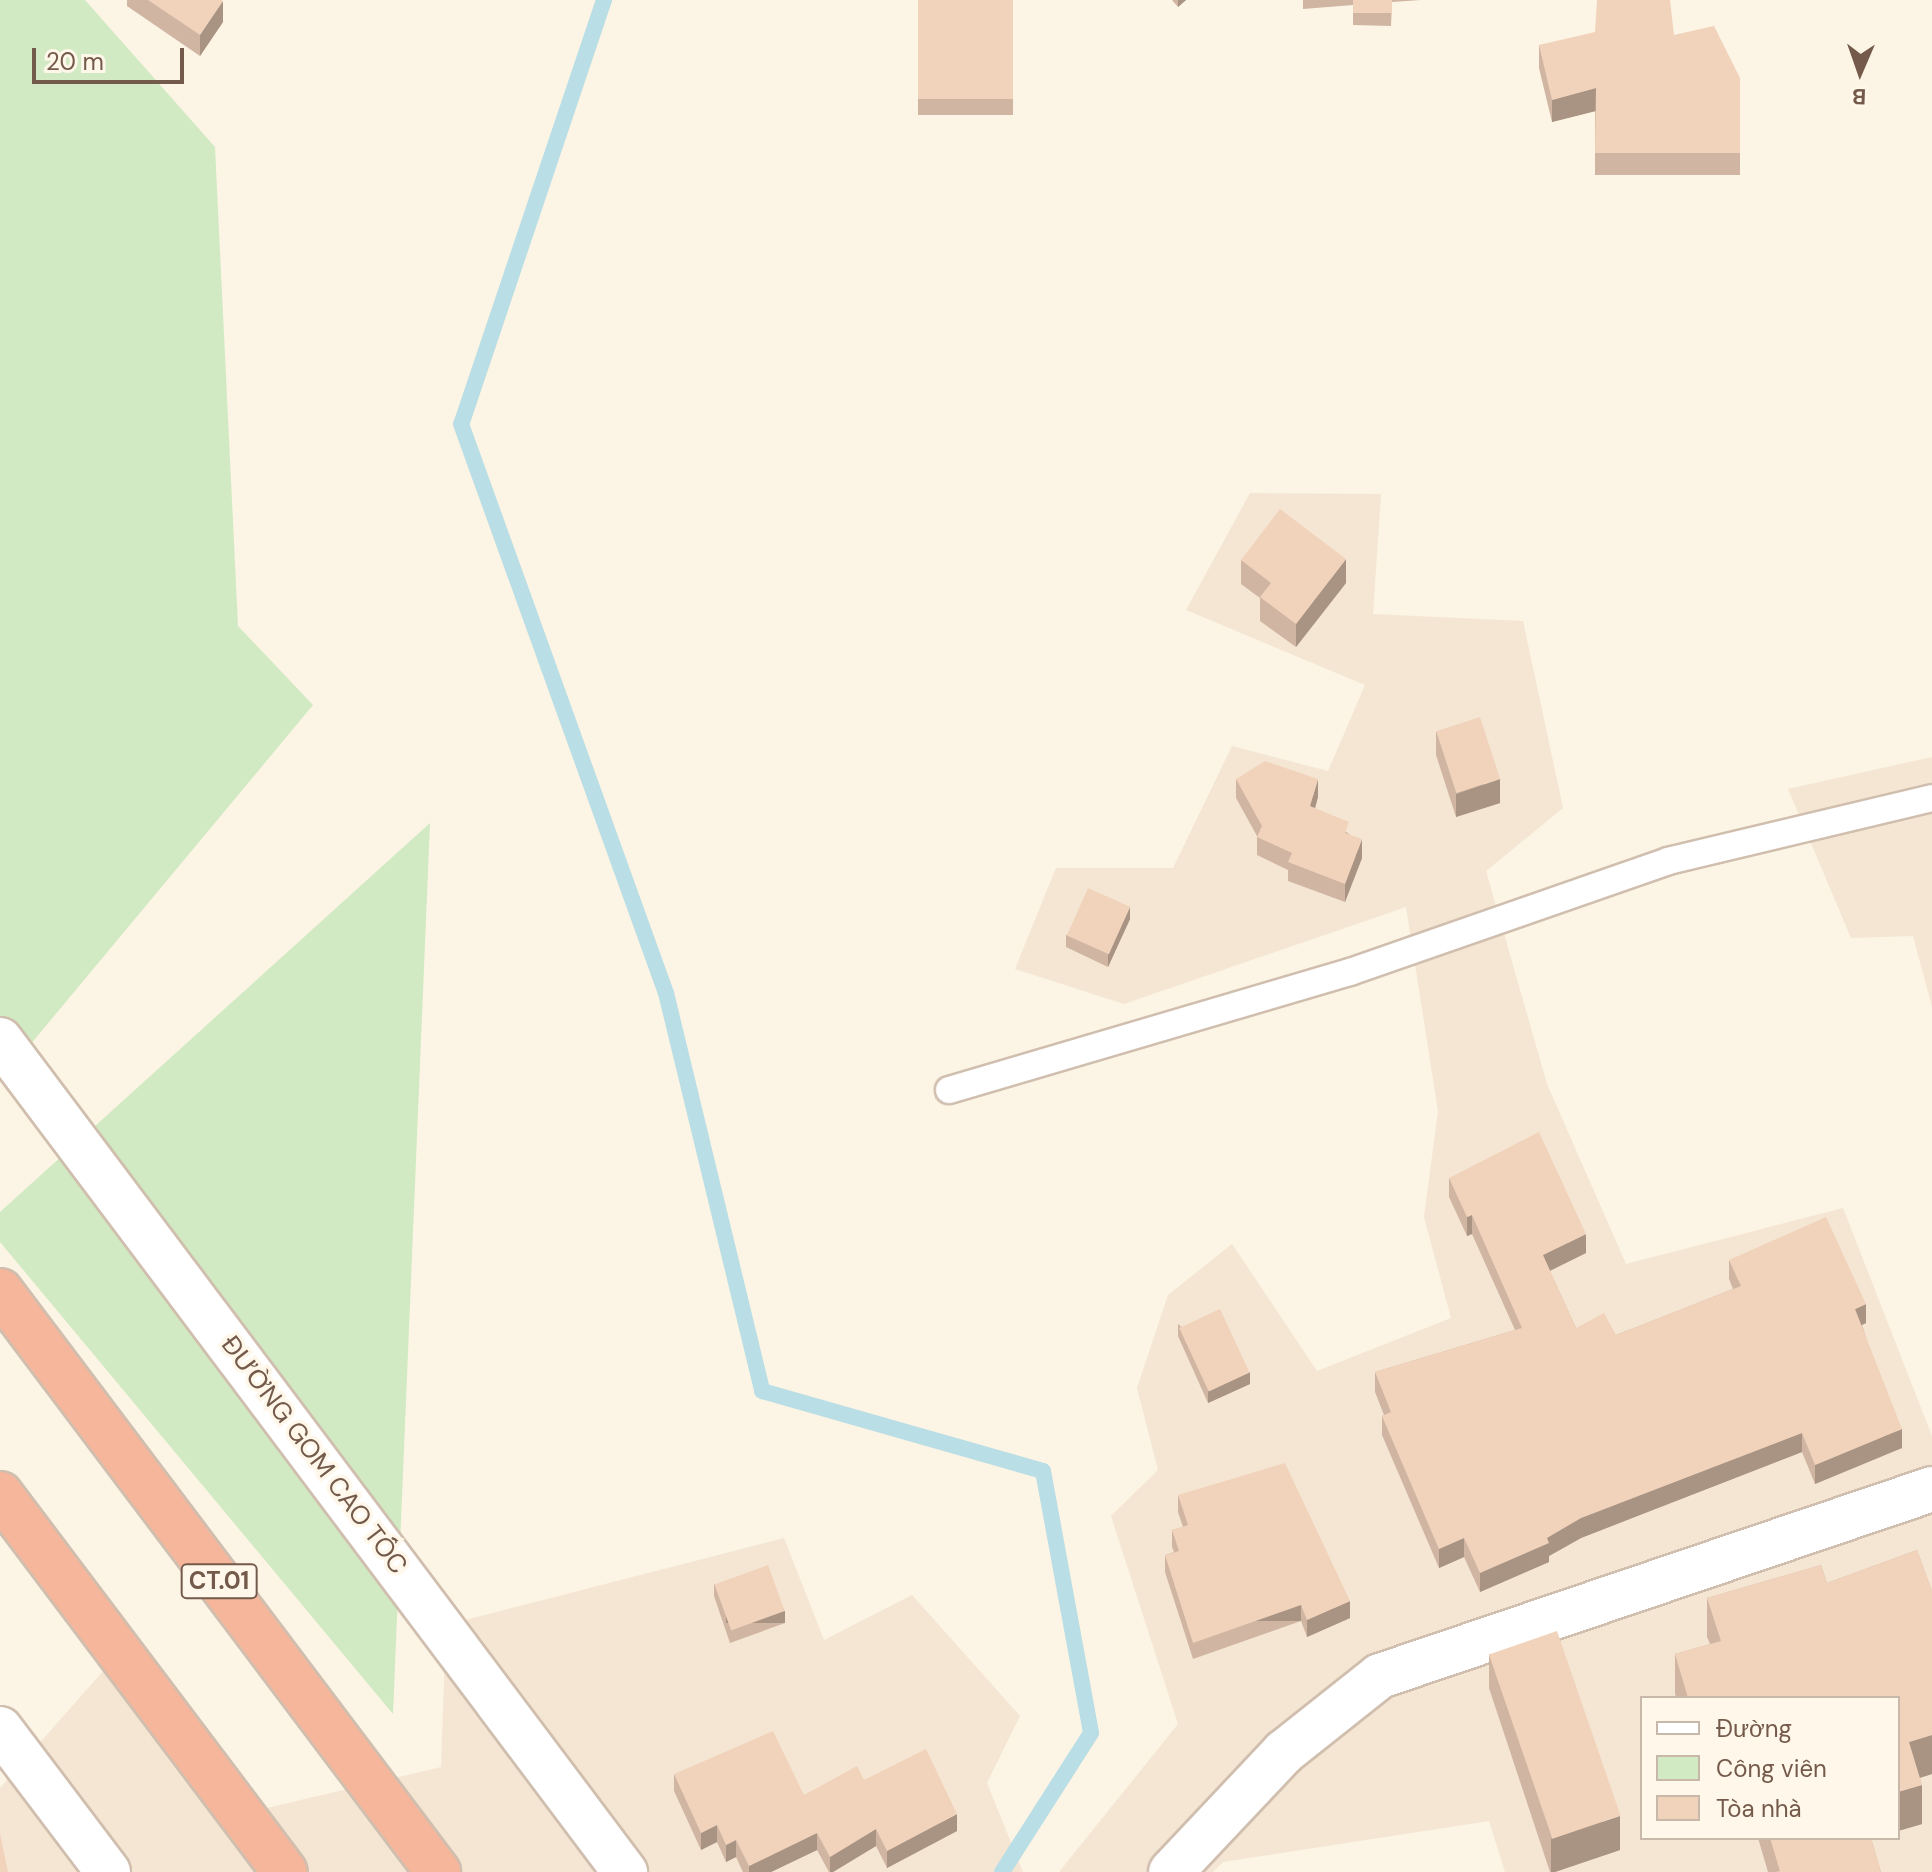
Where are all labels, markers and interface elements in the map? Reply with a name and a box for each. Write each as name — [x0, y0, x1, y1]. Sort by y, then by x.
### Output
scale bar — [36, 32, 188, 82]
north arrow — [1820, 32, 1900, 112]
text: 20 m — [46, 46, 104, 77]
text: B — [1852, 82, 1867, 111]
street label: ĐƯỜNG GOM CAO TỐC — [214, 1330, 414, 1580]
road number: CT.01 — [179, 1561, 259, 1601]
legend — [1640, 1696, 1900, 1840]
text: Đường — [1716, 1713, 1792, 1744]
text: Công viên — [1716, 1753, 1827, 1784]
text: Tòa nhà — [1716, 1793, 1802, 1824]

